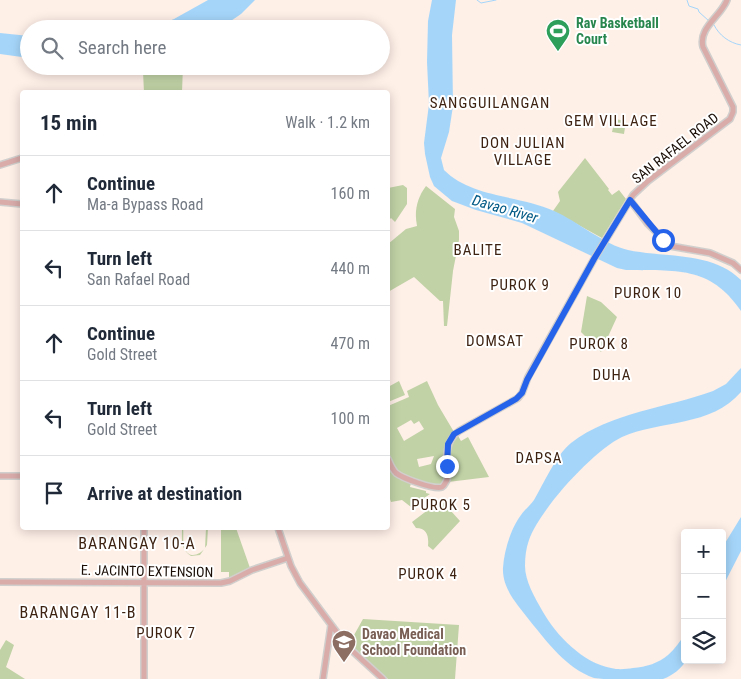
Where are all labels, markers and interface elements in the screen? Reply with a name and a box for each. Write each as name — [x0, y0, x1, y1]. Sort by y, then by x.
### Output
place label: Rav Basketball Court — [576, 15, 659, 47]
sports icon: Rav Basketball Court — [545, 18, 571, 52]
search box — [20, 20, 390, 75]
icon: search — [38, 34, 66, 62]
text: Search here — [78, 36, 166, 59]
district label: SANGGUILANGAN — [430, 94, 550, 112]
street label: SAN RAFAEL ROAD — [629, 109, 721, 187]
text: 15 min — [40, 111, 97, 135]
district label: GEM VILLAGE — [564, 112, 658, 130]
text: Walk · 1.2 km — [285, 113, 370, 132]
district label: DON JULIAN VILLAGE — [481, 134, 565, 169]
text: Continue — [87, 172, 155, 195]
icon: ahead — [40, 179, 68, 207]
text: 160 m — [331, 184, 370, 203]
water label: Davao River — [470, 191, 540, 227]
text: Ma-a Bypass Road — [87, 195, 203, 214]
route start — [652, 229, 675, 252]
district label: BALITE — [454, 241, 502, 259]
text: Turn left — [87, 247, 152, 270]
icon: left — [40, 254, 68, 282]
text: 440 m — [331, 259, 370, 278]
text: San Rafael Road — [87, 270, 190, 289]
district label: PUROK 9 — [490, 276, 550, 294]
district label: PUROK 10 — [614, 284, 682, 302]
text: Continue — [87, 322, 155, 345]
icon: ahead — [40, 329, 68, 357]
district label: DOMSAT — [466, 332, 524, 350]
text: 470 m — [331, 334, 370, 353]
district label: PUROK 8 — [569, 335, 629, 353]
text: Gold Street — [87, 345, 157, 364]
district label: DUHA — [592, 366, 632, 384]
text: Turn left — [87, 397, 152, 420]
icon: left — [40, 404, 68, 432]
text: 100 m — [331, 409, 370, 428]
text: Gold Street — [87, 420, 157, 439]
district label: DAPSA — [516, 449, 562, 467]
route end — [436, 455, 459, 478]
icon: arrive — [40, 479, 68, 507]
text: Arrive at destination — [87, 482, 242, 505]
district label: PUROK 5 — [411, 496, 471, 514]
map controls — [681, 529, 726, 664]
button: + — [681, 529, 726, 574]
district label: BARANGAY 10-A — [78, 534, 196, 553]
street label: E. JACINTO EXTENSION — [81, 562, 213, 580]
district label: PUROK 4 — [398, 565, 458, 583]
button: − — [681, 574, 726, 619]
district label: BARANGAY 11-B — [19, 603, 137, 622]
button: layers — [681, 619, 726, 664]
district label: PUROK 7 — [136, 624, 196, 642]
place label: Davao Medical School Foundation — [362, 626, 466, 658]
school or university icon: Davao Medical School Foundation — [331, 629, 357, 663]

